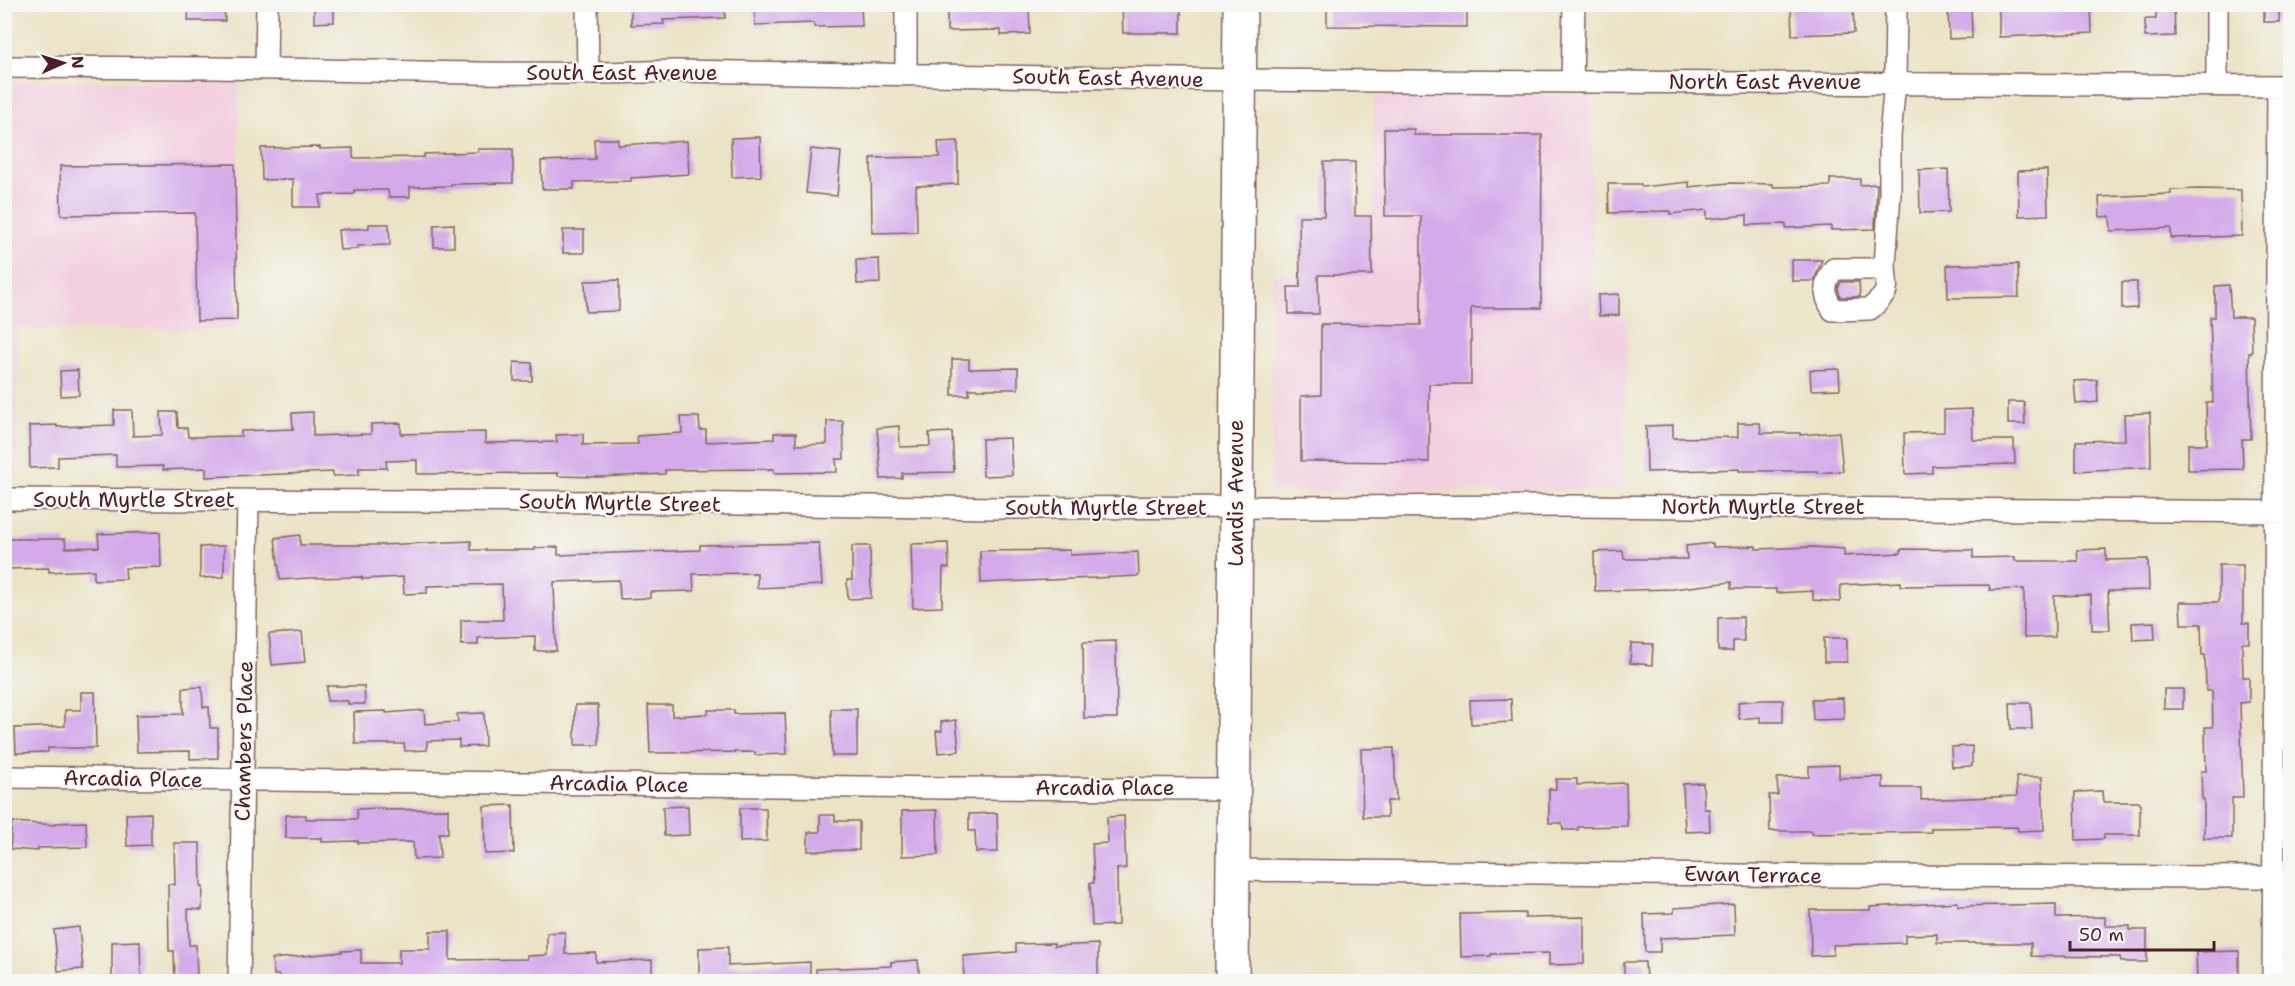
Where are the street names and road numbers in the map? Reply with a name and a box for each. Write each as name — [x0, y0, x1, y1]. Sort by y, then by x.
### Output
street label: South East Avenue — [526, 59, 718, 87]
street label: South East Avenue — [1012, 62, 1204, 94]
street label: North East Avenue — [1669, 68, 1861, 96]
street label: Landis Avenue — [1222, 419, 1250, 567]
street label: South Myrtle Street — [33, 486, 235, 514]
street label: South Myrtle Street — [519, 487, 721, 519]
street label: North Myrtle Street — [1661, 493, 1865, 521]
street label: South Myrtle Street — [1005, 494, 1207, 522]
street label: Chambers Place — [229, 660, 259, 822]
street label: Arcadia Place — [63, 764, 203, 794]
street label: Arcadia Place — [549, 769, 689, 799]
street label: Arcadia Place — [1035, 774, 1175, 802]
street label: Ewan Terrace — [1684, 860, 1822, 890]

